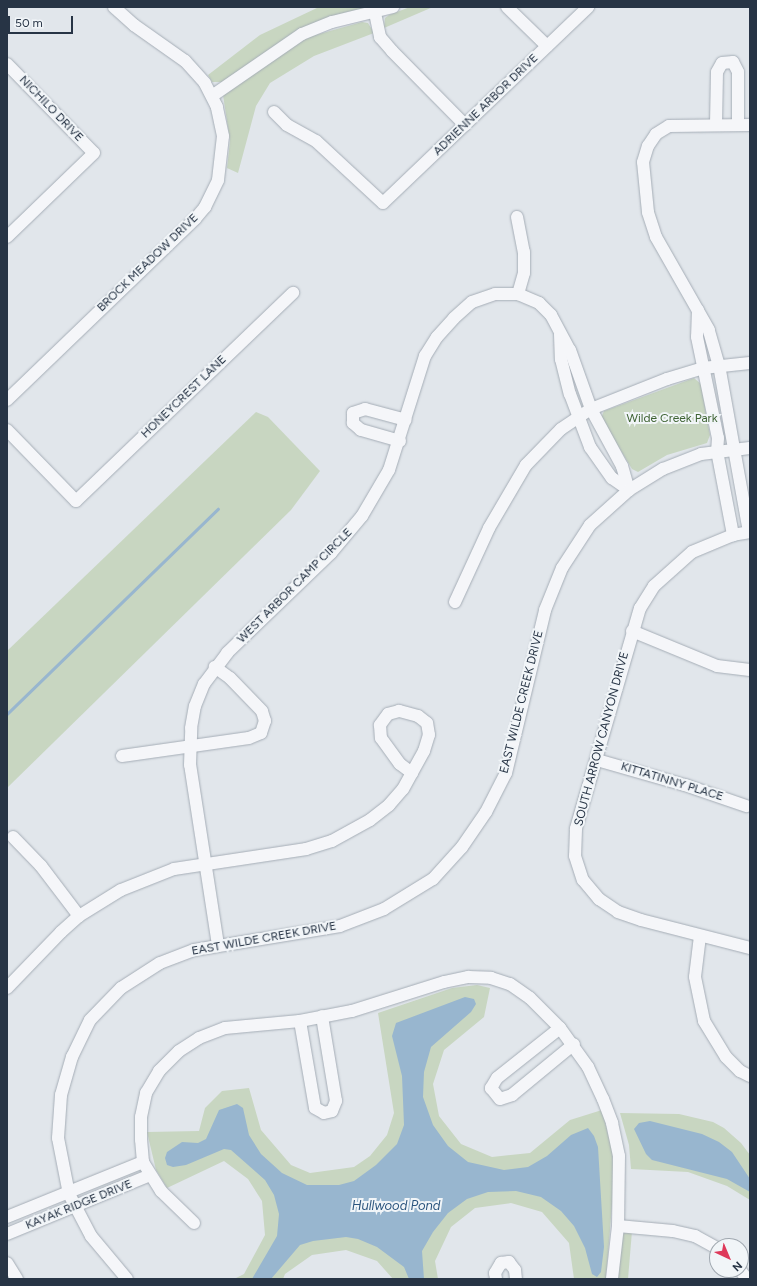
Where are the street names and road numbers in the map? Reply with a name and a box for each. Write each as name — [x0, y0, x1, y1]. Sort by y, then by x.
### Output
street label: ADRIENNE ARBOR DRIVE — [431, 51, 541, 159]
street label: NICHILO DRIVE — [16, 73, 86, 145]
street label: BROCK MEADOW DRIVE — [94, 211, 202, 315]
street label: HONEYCREST LANE — [138, 353, 230, 441]
street label: WEST ARBOR CAMP CIRCLE — [235, 526, 355, 646]
street label: EAST WILDE CREEK DRIVE — [497, 629, 547, 775]
street label: SOUTH ARROW CANYON DRIVE — [572, 650, 632, 828]
street label: KITTATINNY PLACE — [619, 760, 725, 804]
street label: EAST WILDE CREEK DRIVE — [191, 919, 337, 959]
street label: KAYAK RIDGE DRIVE — [24, 1177, 134, 1233]

